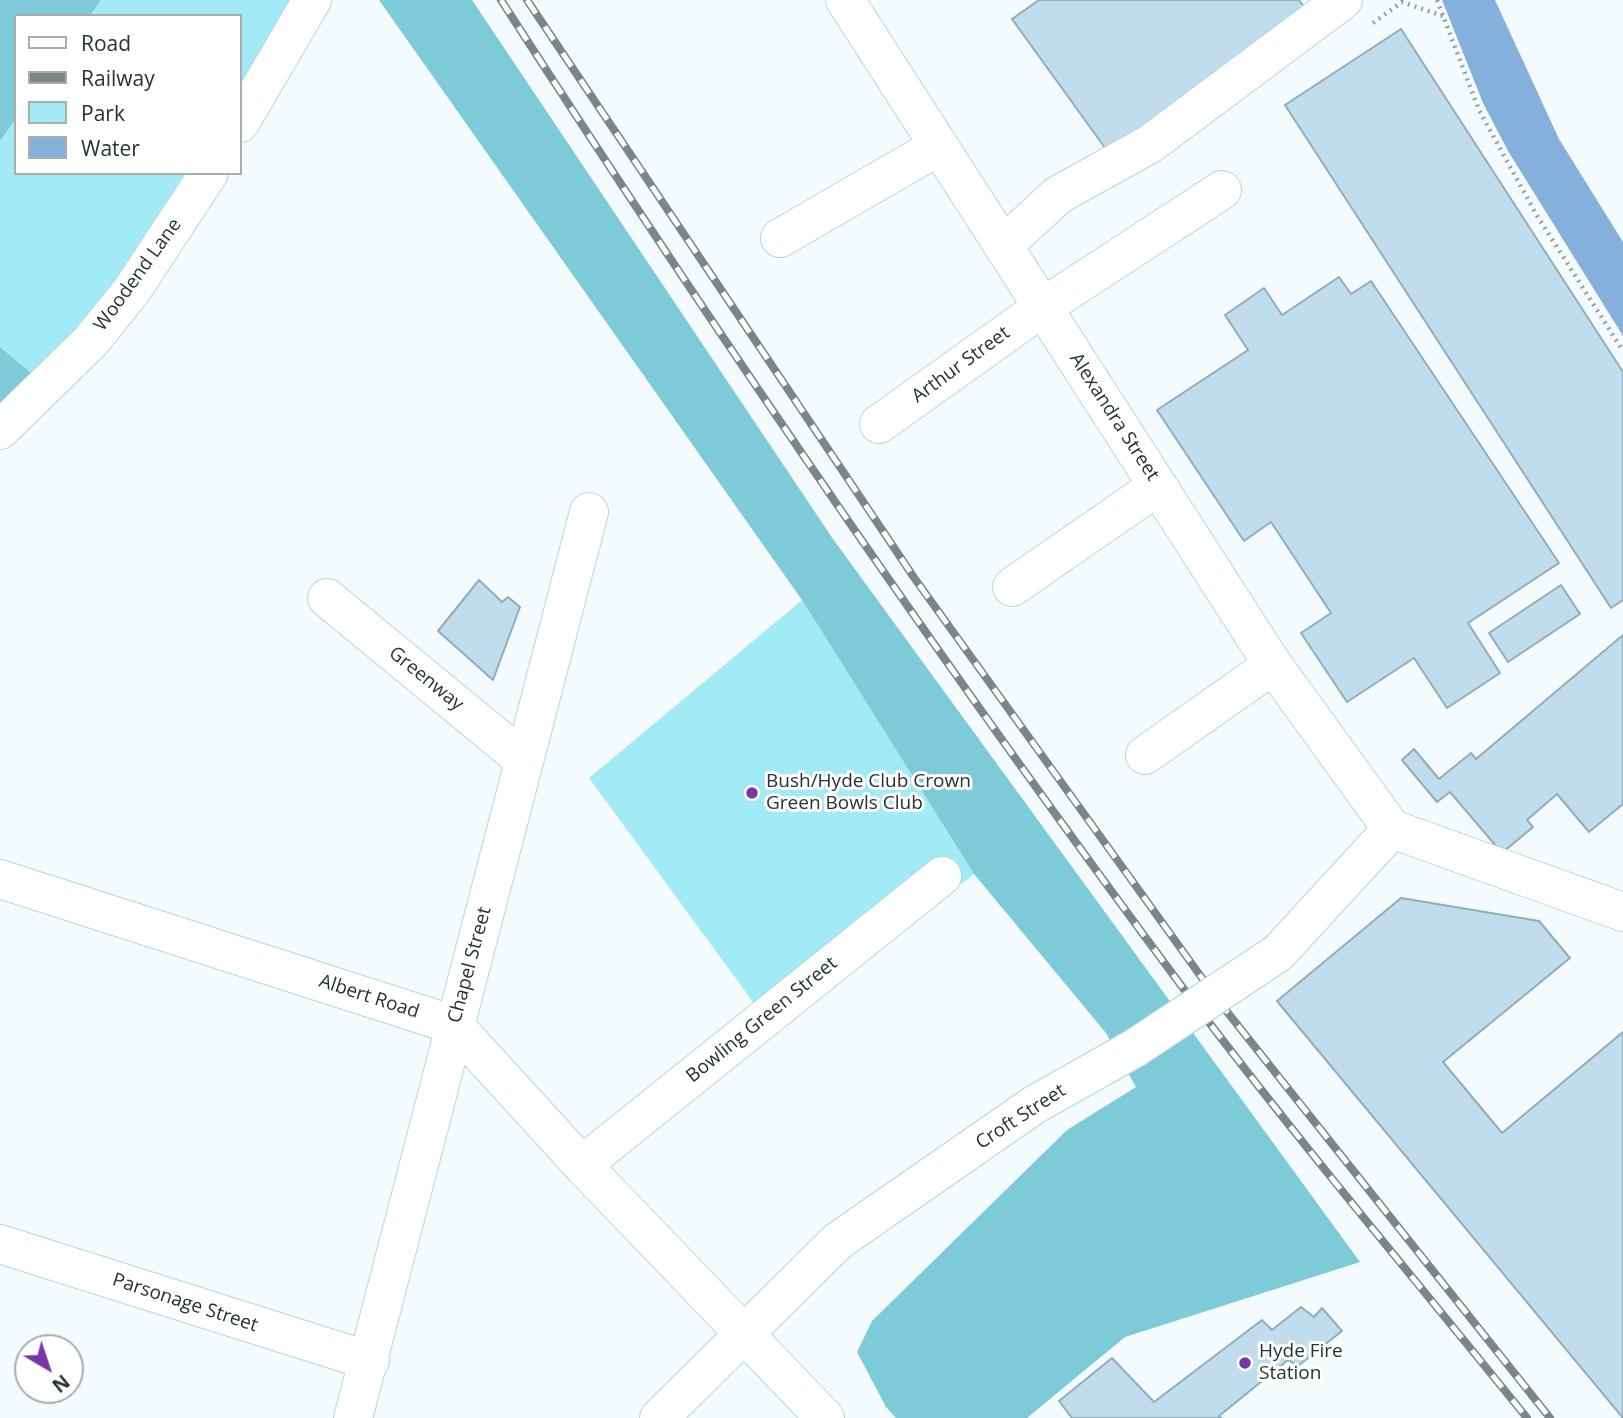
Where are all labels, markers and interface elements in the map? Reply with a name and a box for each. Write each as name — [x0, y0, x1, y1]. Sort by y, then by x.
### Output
legend — [14, 14, 242, 175]
text: Road — [81, 29, 131, 57]
text: Railway — [81, 64, 155, 92]
text: Park — [81, 99, 125, 127]
text: Water — [81, 134, 140, 162]
street label: Woodend Lane — [89, 214, 187, 336]
street label: Arthur Street — [908, 322, 1014, 408]
street label: Alexandra Street — [1064, 349, 1164, 485]
street label: Greenway — [384, 642, 468, 716]
place label: Bush/Hyde Club Crown Green Bowls Club — [766, 771, 971, 815]
marker: Bush/Hyde Club Crown Green Bowls Club — [744, 785, 760, 801]
street label: Chapel Street — [444, 904, 496, 1026]
street label: Bowling Green Street — [682, 952, 842, 1088]
street label: Albert Road — [316, 970, 422, 1024]
street label: Croft Street — [972, 1080, 1070, 1154]
street label: Parsonage Street — [109, 1269, 261, 1337]
north arrow — [14, 1334, 84, 1404]
place label: Hyde Fire Station — [1259, 1341, 1343, 1385]
marker: Hyde Fire Station — [1237, 1355, 1253, 1371]
text: N — [47, 1369, 75, 1399]

